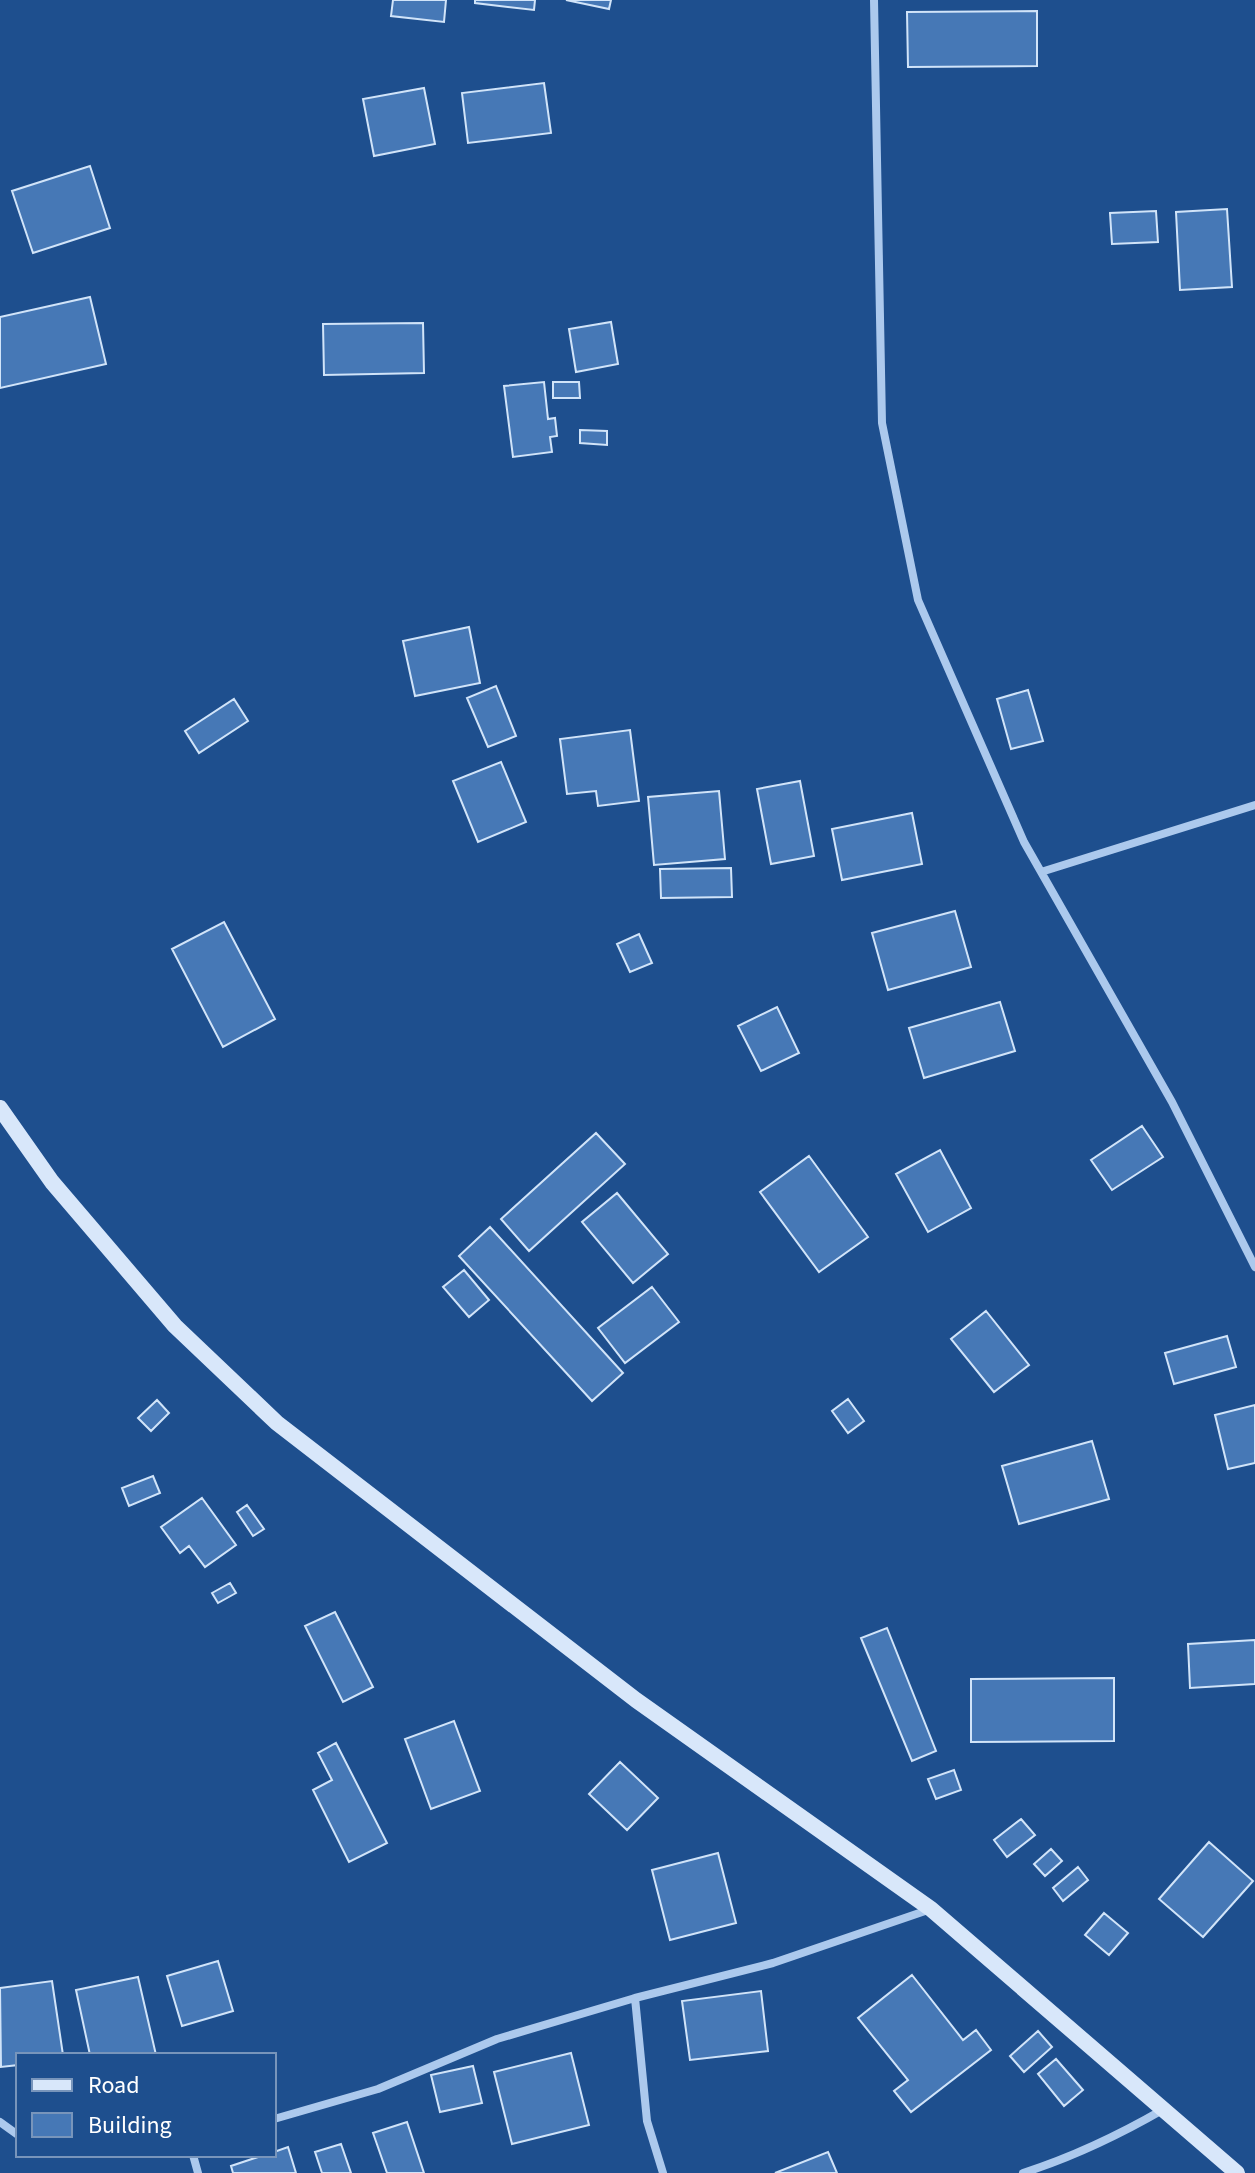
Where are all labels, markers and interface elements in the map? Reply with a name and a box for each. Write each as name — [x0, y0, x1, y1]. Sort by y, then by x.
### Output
legend — [16, 2053, 276, 2157]
text: Road — [88, 2068, 140, 2103]
text: Building — [88, 2108, 172, 2143]

